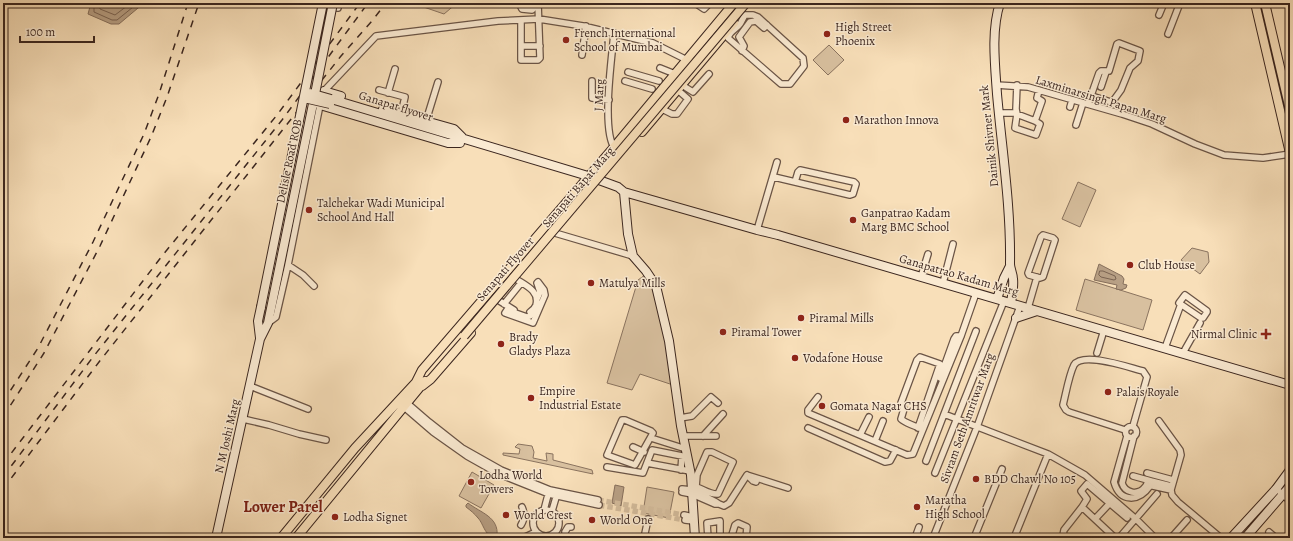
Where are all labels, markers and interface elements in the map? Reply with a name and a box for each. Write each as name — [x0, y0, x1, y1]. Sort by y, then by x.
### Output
scale bar — [20, 18, 94, 44]
place label: High Street Phoenix — [835, 19, 892, 49]
text: 100 m — [26, 24, 55, 40]
place label: French International School of Mumbai — [574, 25, 676, 55]
marker: High Street Phoenix — [822, 29, 832, 39]
marker: French International School of Mumbai — [561, 35, 571, 45]
street label: Laxminarsingh Papan Marg — [1034, 71, 1168, 127]
street label: J Marg — [590, 78, 608, 112]
street label: Dainik Shivner Mark — [976, 84, 1002, 188]
street label: Ganapat flyover — [357, 87, 435, 125]
place label: Marathon Innova — [854, 112, 939, 128]
marker: Marathon Innova — [841, 115, 851, 125]
street label: Delisle Road ROB — [272, 117, 306, 205]
street label: Senapati Bapat Marg — [538, 143, 618, 231]
place label: Talchekar Wadi Municipal School And Hall — [317, 195, 444, 225]
marker: Talchekar Wadi Municipal School And Hall — [304, 205, 314, 215]
place label: Ganpatrao Kadam Marg BMC School — [861, 205, 950, 235]
marker: Ganpatrao Kadam Marg BMC School — [848, 215, 858, 225]
street label: Senapati Flyover — [473, 233, 538, 305]
street label: Ganapatrao Kadam Marg — [897, 250, 1021, 300]
place label: Club House — [1138, 257, 1195, 273]
marker: Club House — [1125, 260, 1135, 270]
place label: Matulya Mills — [599, 275, 665, 291]
marker: Matulya Mills — [586, 278, 596, 288]
place label: Piramal Mills — [809, 310, 874, 326]
marker: Piramal Mills — [796, 313, 806, 323]
place label: Piramal Tower — [731, 324, 802, 340]
place label: Nirmal Clinic — [1191, 326, 1257, 342]
marker: Piramal Tower — [718, 327, 728, 337]
marker: Nirmal Clinic — [1260, 328, 1272, 340]
place label: Brady Gladys Plaza — [509, 329, 571, 359]
marker: Brady Gladys Plaza — [496, 339, 506, 349]
place label: Vodafone House — [802, 350, 883, 366]
street label: Sivram Seth Amritwar Marg — [936, 351, 998, 485]
marker: Vodafone House — [790, 353, 800, 363]
place label: Empire Industrial Estate — [539, 383, 621, 413]
place label: Palais Royale — [1116, 384, 1179, 400]
marker: Palais Royale — [1103, 387, 1113, 397]
marker: Empire Industrial Estate — [526, 393, 536, 403]
street label: N M Joshi Marg — [211, 397, 243, 475]
place label: Gomata Nagar CHS — [830, 398, 927, 414]
marker: Gomata Nagar CHS — [817, 401, 827, 411]
place label: Lodha World Towers — [479, 467, 543, 497]
place label: BDD Chawl No 105 — [984, 471, 1076, 487]
marker: BDD Chawl No 105 — [971, 474, 981, 484]
marker: Lodha World Towers — [466, 477, 476, 487]
place label: Maratha High School — [925, 492, 985, 522]
district label: Lower Parel — [243, 496, 323, 518]
marker: Maratha High School — [912, 502, 922, 512]
place label: World Crest — [513, 507, 573, 523]
place label: Lodha Signet — [343, 509, 407, 525]
marker: World Crest — [501, 510, 511, 520]
marker: Lodha Signet — [330, 512, 340, 522]
place label: World One — [599, 512, 653, 528]
marker: World One — [587, 515, 597, 525]

